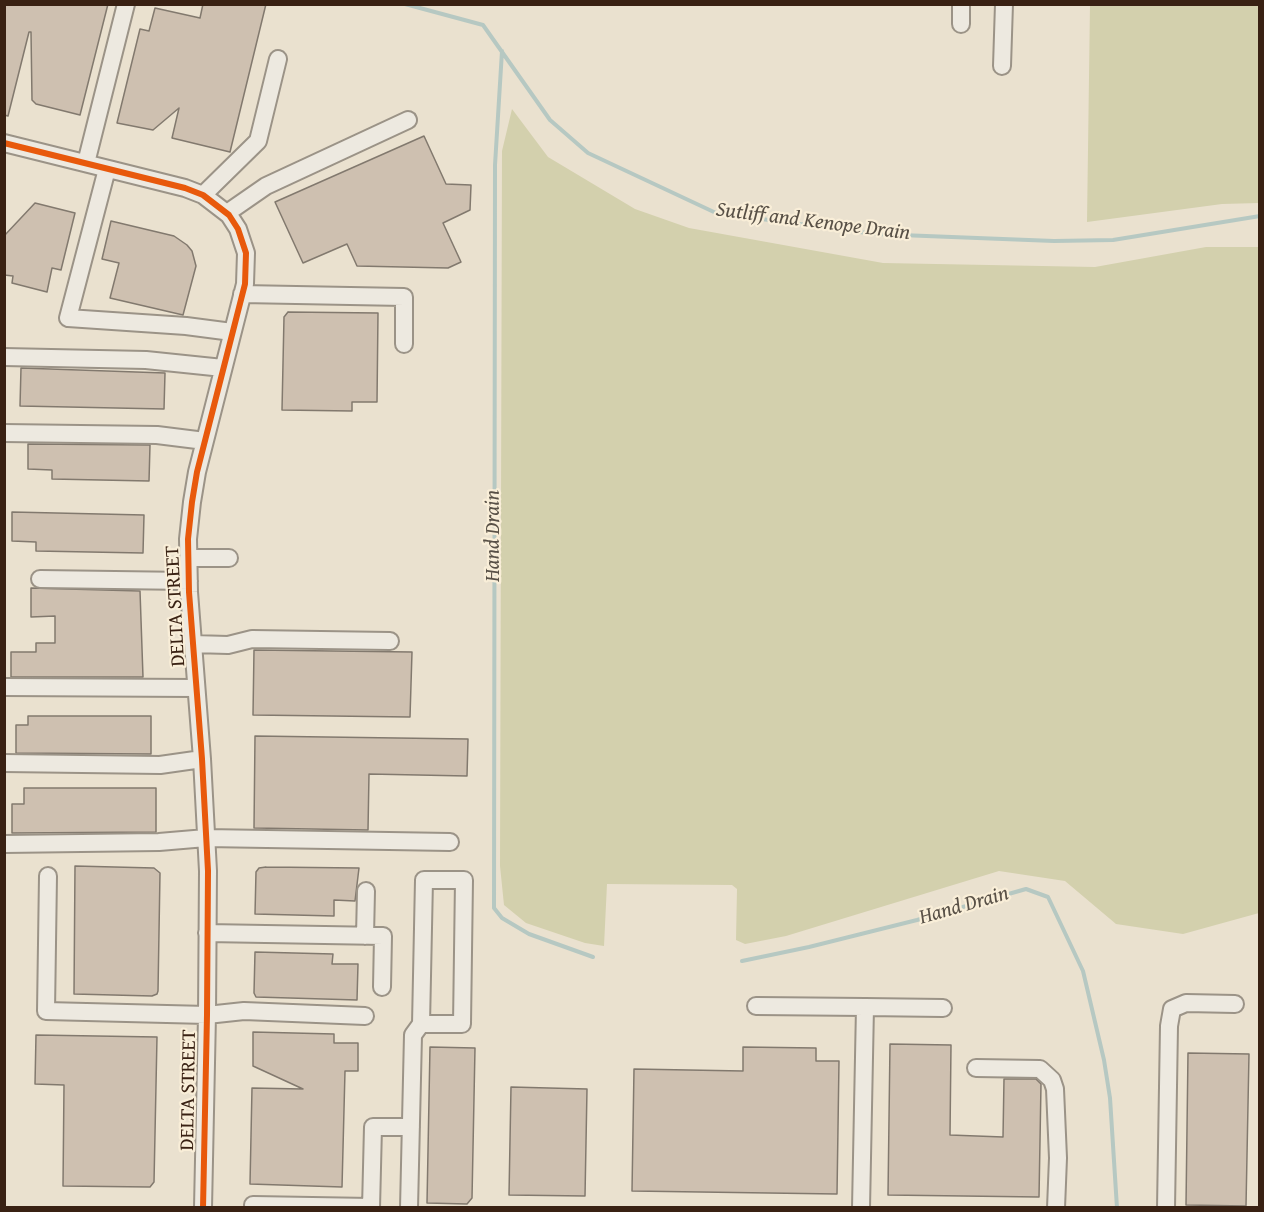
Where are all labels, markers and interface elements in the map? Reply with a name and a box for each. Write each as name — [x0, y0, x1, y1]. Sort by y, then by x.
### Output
water label: Sutliff and Kenope Drain — [714, 198, 912, 246]
water label: Hand Drain — [481, 490, 507, 582]
street label: DELTA STREET — [161, 545, 191, 667]
water label: Hand Drain — [916, 881, 1012, 931]
street label: DELTA STREET — [176, 1029, 202, 1151]

